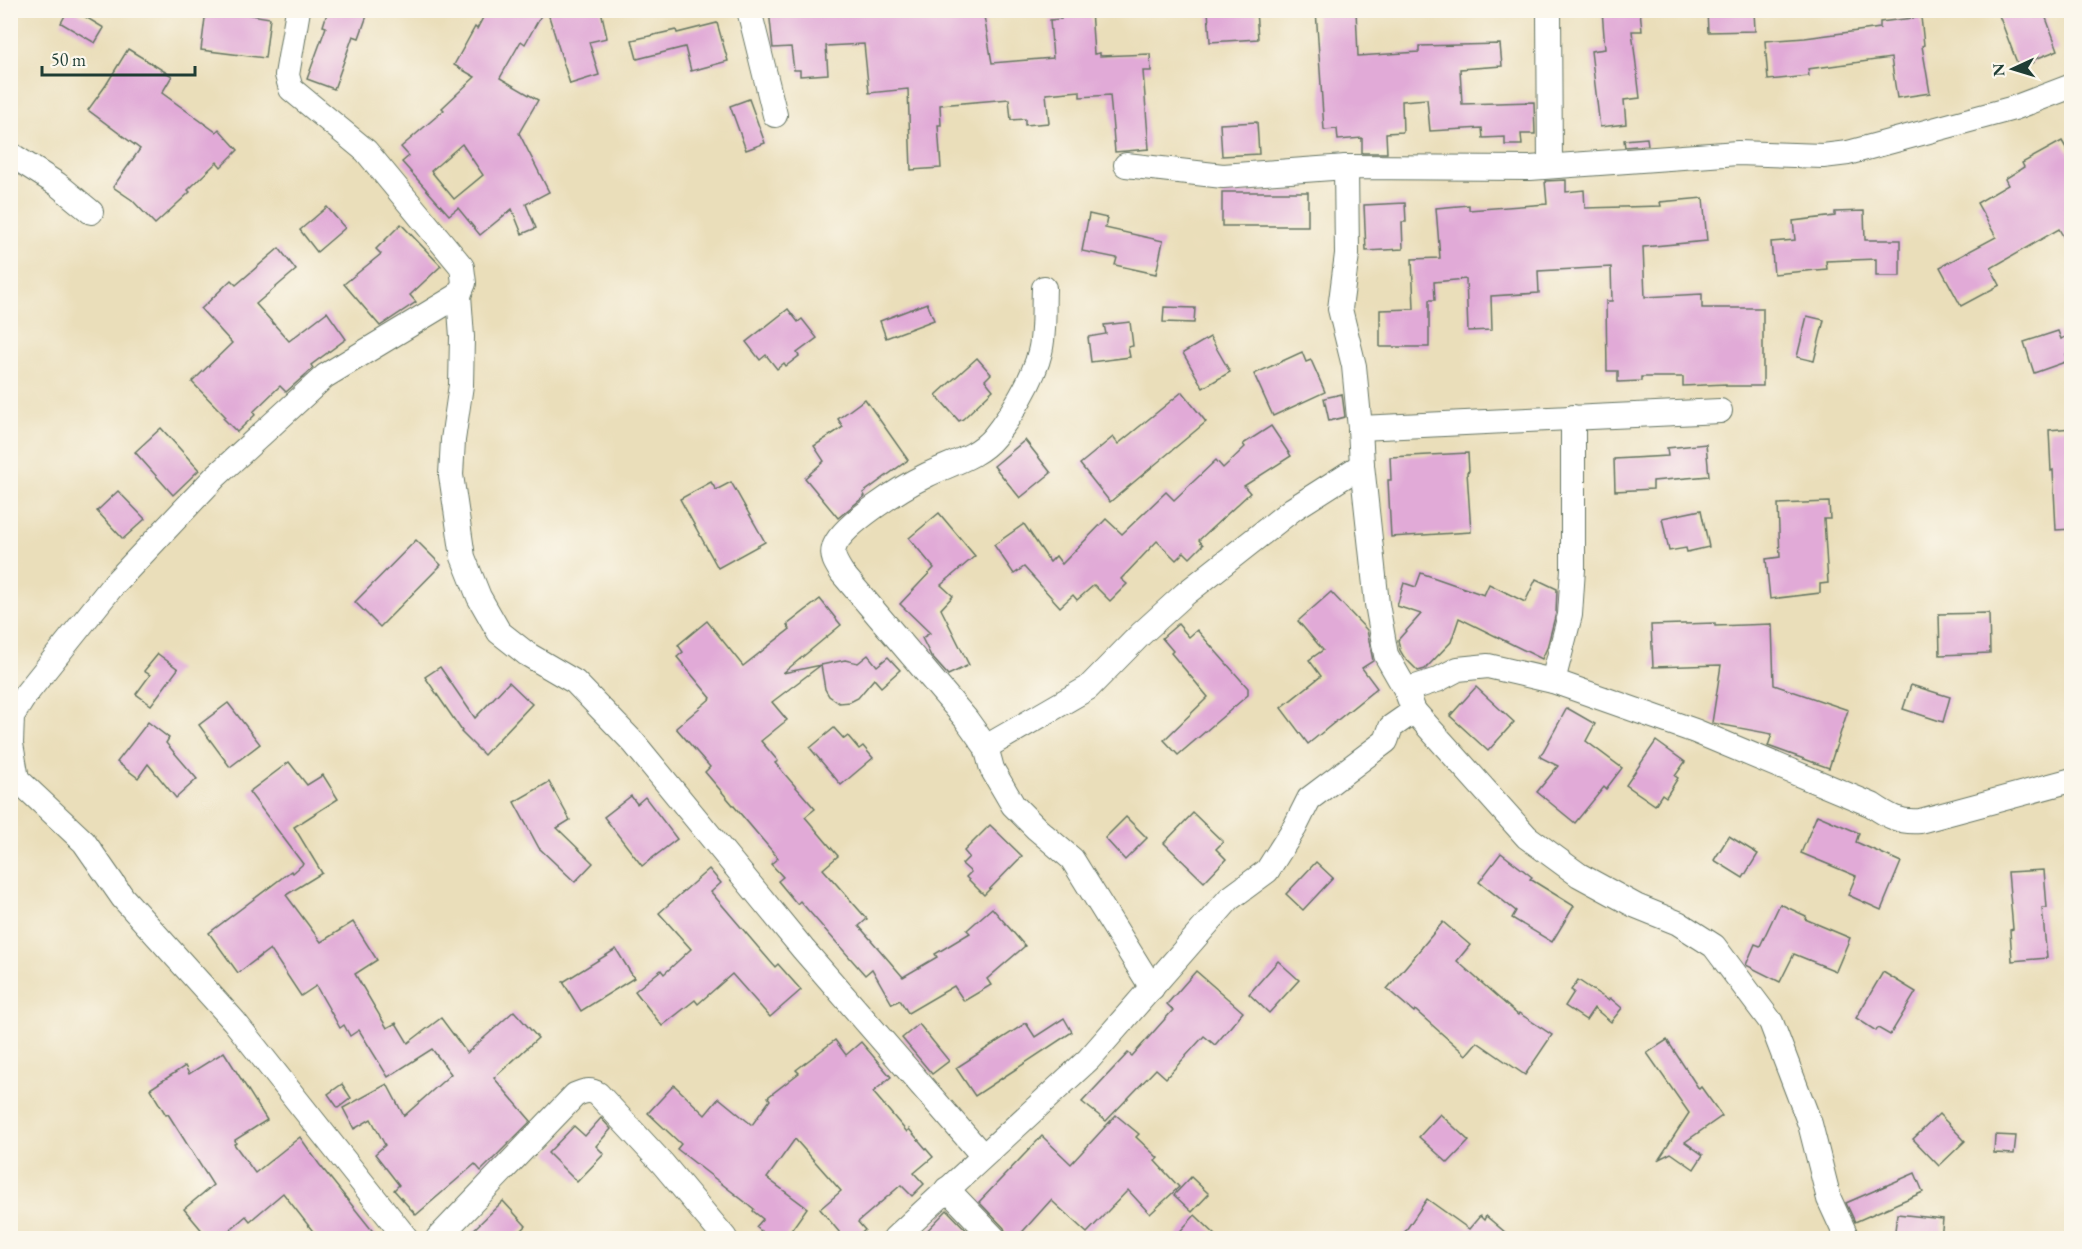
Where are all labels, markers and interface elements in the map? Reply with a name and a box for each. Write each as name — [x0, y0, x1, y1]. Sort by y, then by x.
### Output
scale bar — [42, 39, 195, 77]
north arrow — [1983, 39, 2043, 99]
text: 50 m — [51, 48, 86, 71]
text: N — [1988, 63, 2009, 77]

